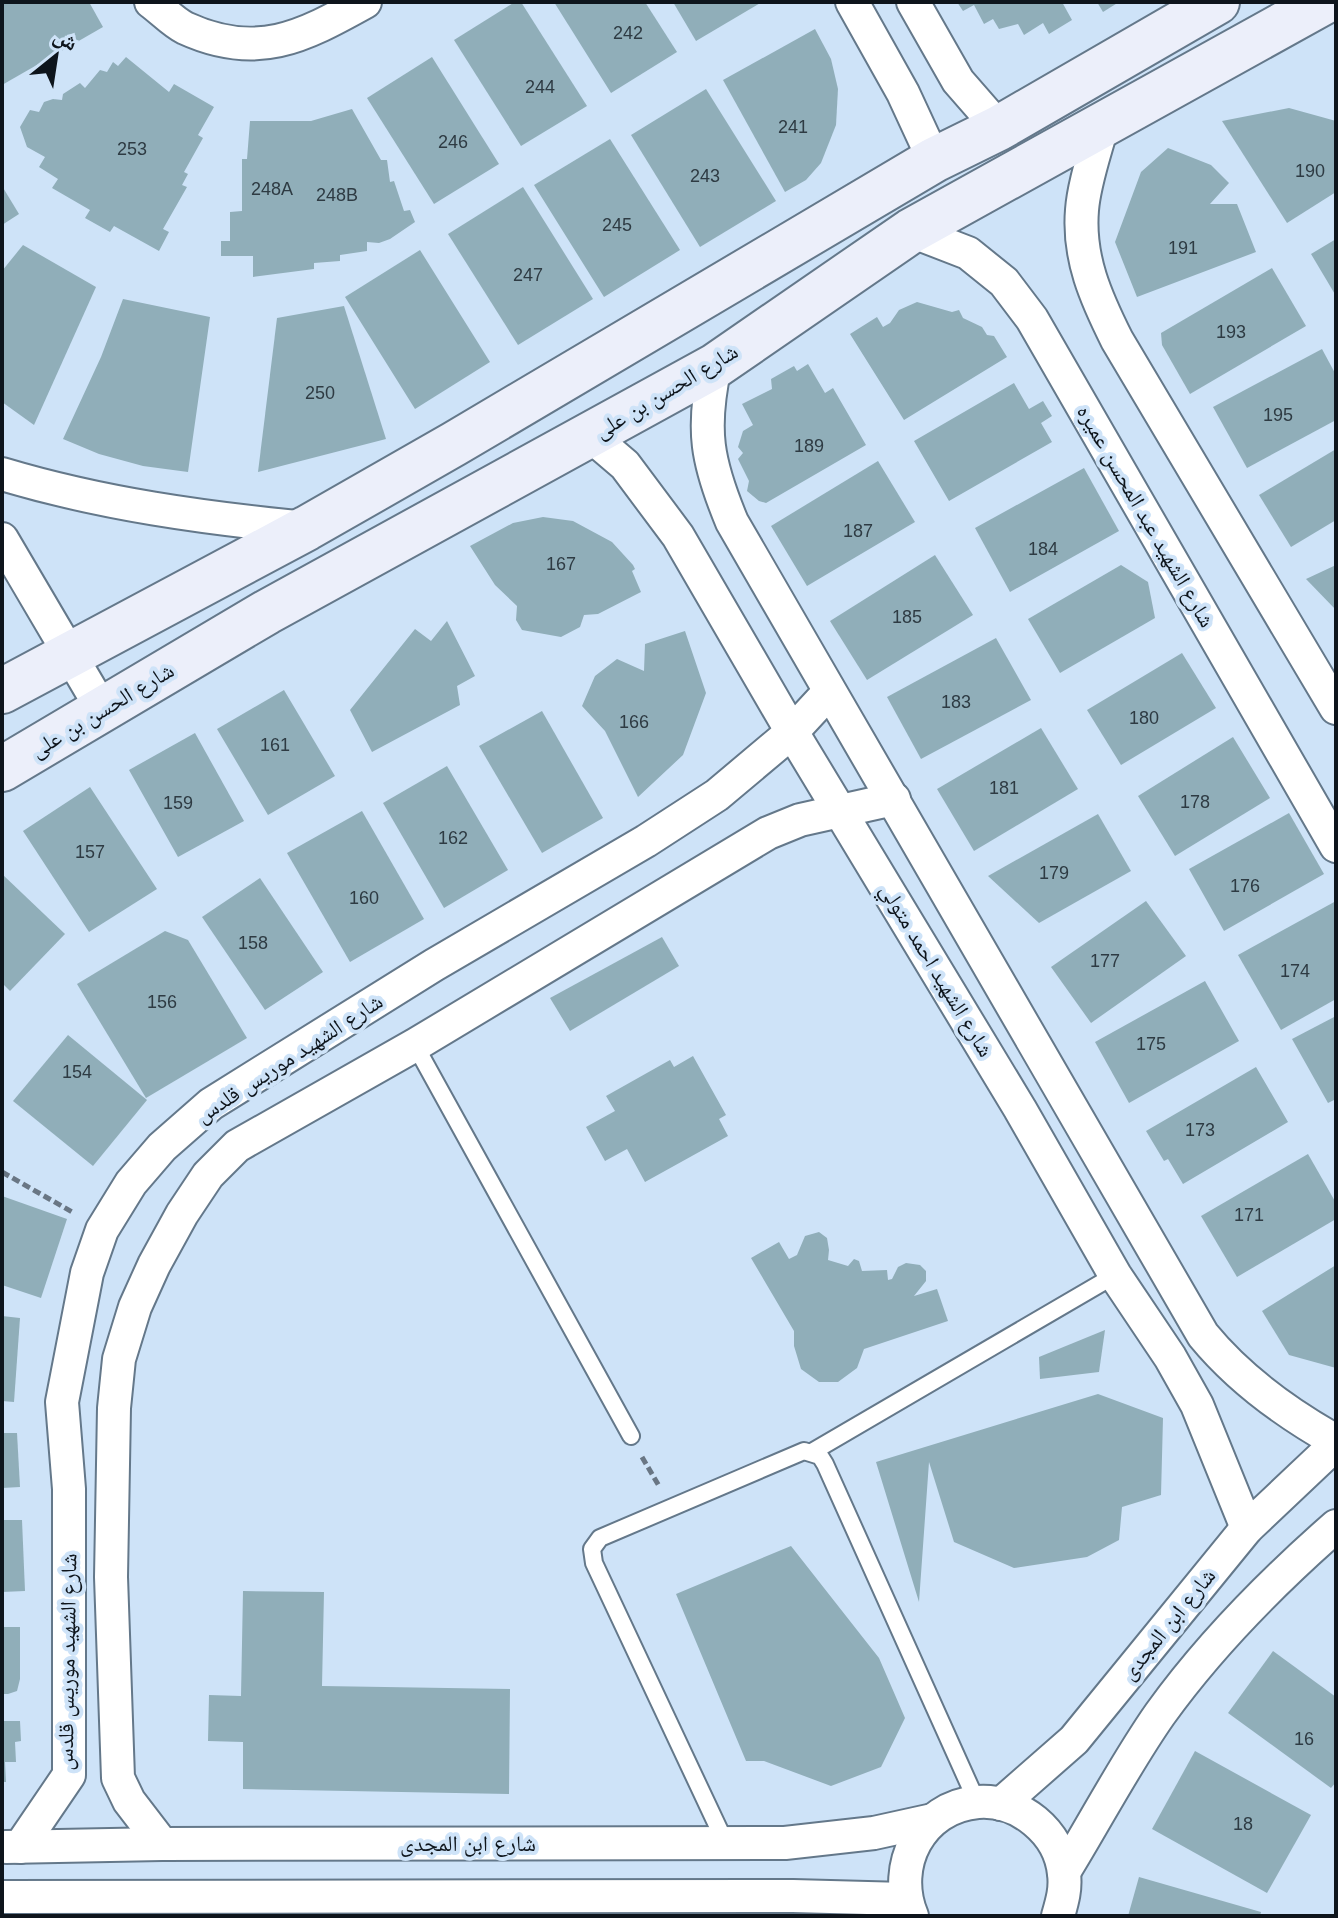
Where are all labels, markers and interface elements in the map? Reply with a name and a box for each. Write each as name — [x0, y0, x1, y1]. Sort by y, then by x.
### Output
north arrow — [16, 16, 96, 96]
text: ش — [49, 22, 82, 57]
house number: 242 — [613, 23, 643, 43]
house number: 244 — [525, 77, 555, 97]
house number: 241 — [778, 117, 808, 137]
house number: 246 — [438, 132, 468, 152]
house number: 253 — [117, 139, 147, 159]
house number: 190 — [1295, 161, 1325, 181]
house number: 243 — [690, 166, 720, 186]
house number: 248A — [251, 179, 293, 199]
house number: 248B — [316, 185, 358, 205]
house number: 245 — [602, 215, 632, 235]
house number: 191 — [1168, 238, 1198, 258]
house number: 247 — [513, 265, 543, 285]
house number: 193 — [1216, 322, 1246, 342]
street label: شارع الحسن بن على — [590, 338, 743, 444]
house number: 250 — [305, 383, 335, 403]
street label: شارع الشهيد عبد المحسن عميره — [1071, 400, 1220, 632]
house number: 195 — [1263, 405, 1293, 425]
house number: 189 — [794, 436, 824, 456]
house number: 187 — [843, 521, 873, 541]
house number: 184 — [1028, 539, 1058, 559]
house number: 167 — [546, 554, 576, 574]
house number: 185 — [892, 607, 922, 627]
street label: شارع الحسن بن على — [26, 657, 179, 763]
house number: 183 — [941, 692, 971, 712]
house number: 180 — [1129, 708, 1159, 728]
house number: 166 — [619, 712, 649, 732]
house number: 161 — [260, 735, 290, 755]
house number: 181 — [989, 778, 1019, 798]
house number: 178 — [1180, 792, 1210, 812]
house number: 159 — [163, 793, 193, 813]
house number: 162 — [438, 828, 468, 848]
house number: 157 — [75, 842, 105, 862]
house number: 179 — [1039, 863, 1069, 883]
house number: 176 — [1230, 876, 1260, 896]
street label: شارع الشهيد احمد متولي — [871, 879, 999, 1064]
house number: 160 — [349, 888, 379, 908]
house number: 158 — [238, 933, 268, 953]
house number: 177 — [1090, 951, 1120, 971]
house number: 174 — [1280, 961, 1310, 981]
street label: شارع الشهيد موريس قلدس — [191, 988, 388, 1129]
house number: 156 — [147, 992, 177, 1012]
house number: 175 — [1136, 1034, 1166, 1054]
house number: 154 — [62, 1062, 92, 1082]
house number: 173 — [1185, 1120, 1215, 1140]
house number: 171 — [1234, 1205, 1264, 1225]
street label: شارع الشهيد موريس قلدس — [53, 1553, 82, 1771]
street label: شارع ابن المجدى — [1116, 1563, 1221, 1685]
house number: 16 — [1294, 1729, 1314, 1749]
house number: 18 — [1233, 1814, 1253, 1834]
street label: شارع ابن المجدى — [400, 1831, 536, 1857]

